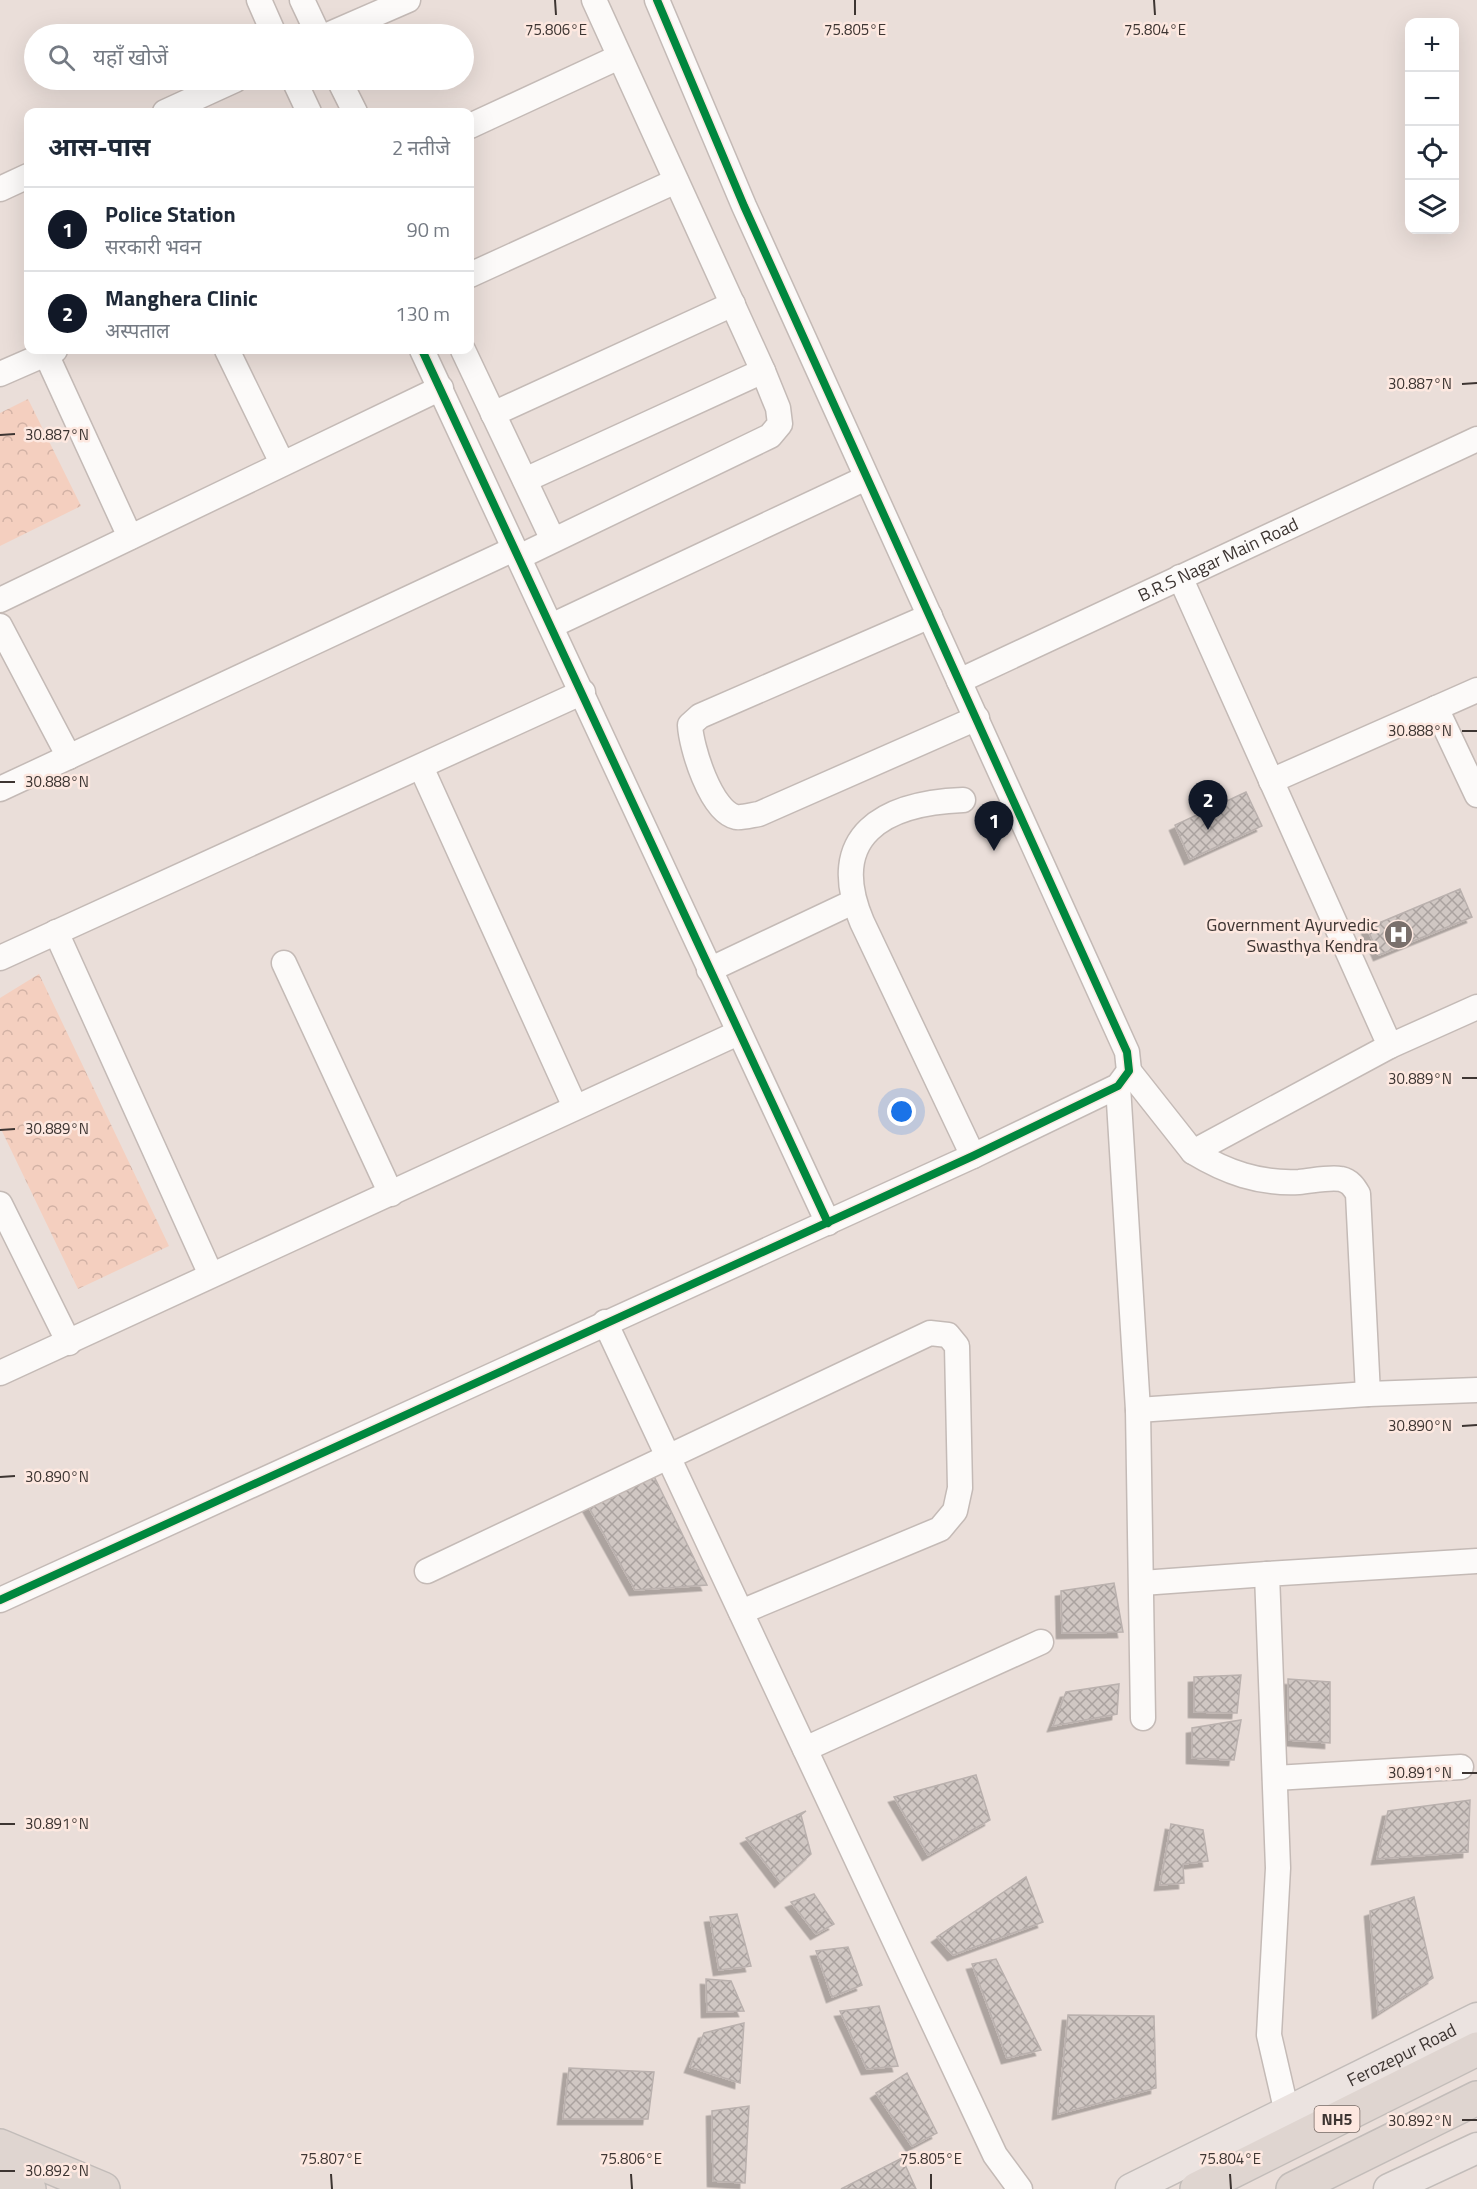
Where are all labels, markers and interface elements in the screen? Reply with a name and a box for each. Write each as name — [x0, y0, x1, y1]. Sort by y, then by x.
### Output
text: 75.806°E — [525, 18, 587, 41]
text: 75.805°E — [824, 18, 886, 41]
text: 75.804°E — [1124, 18, 1186, 41]
map controls — [1405, 18, 1459, 234]
button: + — [1405, 18, 1459, 72]
search box — [24, 24, 474, 90]
text: यहाँ खोजें — [93, 40, 168, 74]
icon: search — [45, 41, 78, 74]
button: − — [1405, 72, 1459, 126]
button: locate — [1405, 126, 1459, 180]
text: आस-पास — [48, 127, 150, 166]
text: 2 नतीजे — [392, 132, 450, 163]
button: layers — [1405, 180, 1459, 234]
text: Police Station — [105, 197, 236, 231]
text: 1 — [62, 214, 73, 245]
text: 90 m — [406, 214, 450, 245]
text: सरकारी भवन — [105, 231, 201, 262]
text: Manghera Clinic — [105, 281, 258, 315]
text: 2 — [62, 298, 73, 329]
text: 130 m — [395, 298, 450, 329]
text: अस्पताल — [105, 315, 170, 346]
text: 30.887°N — [1388, 372, 1452, 395]
text: 30.887°N — [25, 423, 89, 446]
street label: B.R.S Nagar Main Road — [1133, 510, 1303, 609]
text: 30.888°N — [1388, 719, 1452, 742]
text: 30.888°N — [25, 770, 89, 793]
pin: 2 — [1188, 780, 1228, 830]
pin: 1 — [974, 802, 1014, 851]
place label: Government Ayurvedic Swasthya Kendra — [1206, 911, 1378, 959]
hospital icon: Government Ayurvedic Swasthya Kendra — [1383, 919, 1415, 951]
text: 30.889°N — [1388, 1067, 1452, 1090]
your location — [887, 1097, 916, 1126]
text: 30.889°N — [25, 1117, 89, 1140]
text: 30.890°N — [1388, 1414, 1452, 1437]
text: 30.890°N — [25, 1465, 89, 1488]
text: 30.891°N — [1388, 1761, 1452, 1784]
text: 30.891°N — [25, 1812, 89, 1835]
street label: Ferozepur Road — [1342, 2016, 1461, 2093]
road number: NH5 — [1314, 2106, 1360, 2132]
text: 30.892°N — [1388, 2109, 1452, 2132]
text: 75.807°E — [300, 2147, 362, 2170]
text: 75.806°E — [600, 2147, 662, 2170]
text: 75.805°E — [900, 2147, 962, 2170]
text: 75.804°E — [1199, 2147, 1261, 2170]
text: 30.892°N — [25, 2159, 89, 2182]

